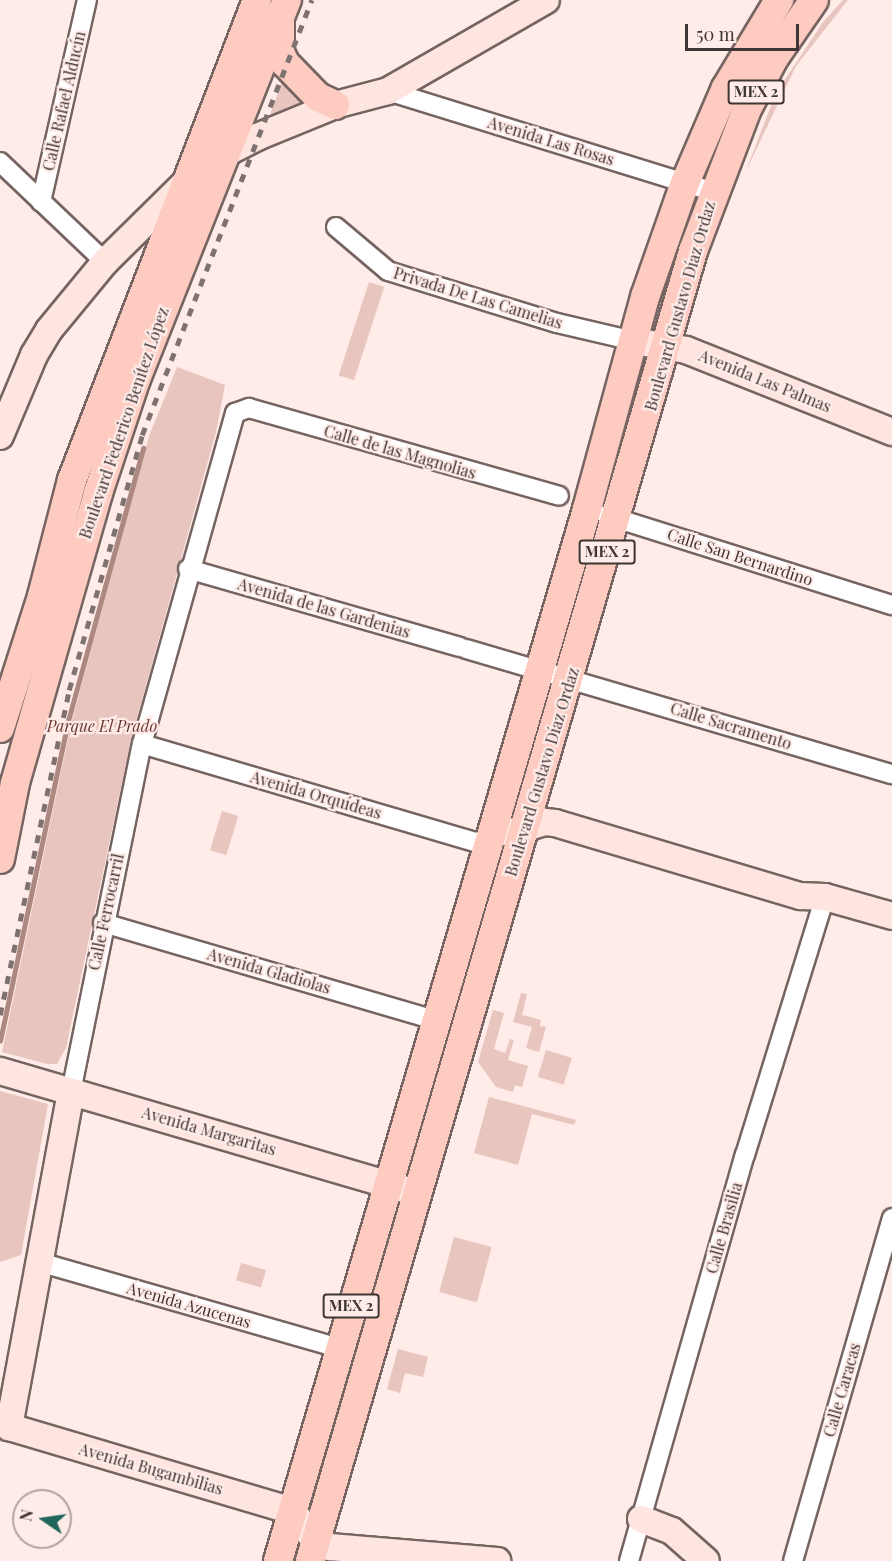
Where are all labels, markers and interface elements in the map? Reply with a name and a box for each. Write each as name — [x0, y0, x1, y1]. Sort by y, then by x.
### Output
scale bar — [688, 12, 802, 50]
text: 50 m — [696, 22, 735, 46]
street label: Calle Rafael Alducín — [39, 29, 89, 173]
road number: MEX 2 — [726, 80, 786, 104]
street label: Avenida Las Rosas — [485, 113, 617, 169]
street label: Boulevard Gustavo Díaz Ordaz — [641, 199, 719, 413]
street label: Privada De Las Camelias — [391, 263, 565, 333]
street label: Boulevard Federico Benítez López — [75, 305, 173, 541]
street label: Avenida Las Palmas — [696, 346, 834, 416]
street label: Calle de las Magnolias — [321, 421, 479, 483]
street label: Calle San Bernardino — [665, 524, 815, 590]
road number: MEX 2 — [577, 540, 637, 564]
street label: Avenida de las Gardenias — [235, 574, 413, 642]
street label: Boulevard Gustavo Díaz Ordaz — [501, 665, 583, 879]
street label: Calle Sacramento — [668, 698, 794, 754]
park label: Parque El Prado — [46, 716, 158, 736]
street label: Avenida Orquídeas — [248, 767, 384, 823]
street label: Calle Ferrocarril — [84, 852, 128, 972]
street label: Avenida Gladiolas — [205, 944, 333, 998]
street label: Avenida Margaritas — [139, 1103, 279, 1159]
street label: Calle Brasilia — [702, 1180, 746, 1276]
street label: Avenida Azucenas — [124, 1278, 254, 1332]
road number: MEX 2 — [321, 1294, 381, 1318]
street label: Calle Caracas — [819, 1341, 865, 1439]
street label: Avenida Bugambilias — [77, 1439, 225, 1499]
north arrow — [12, 1489, 72, 1549]
text: N — [14, 1507, 37, 1523]

